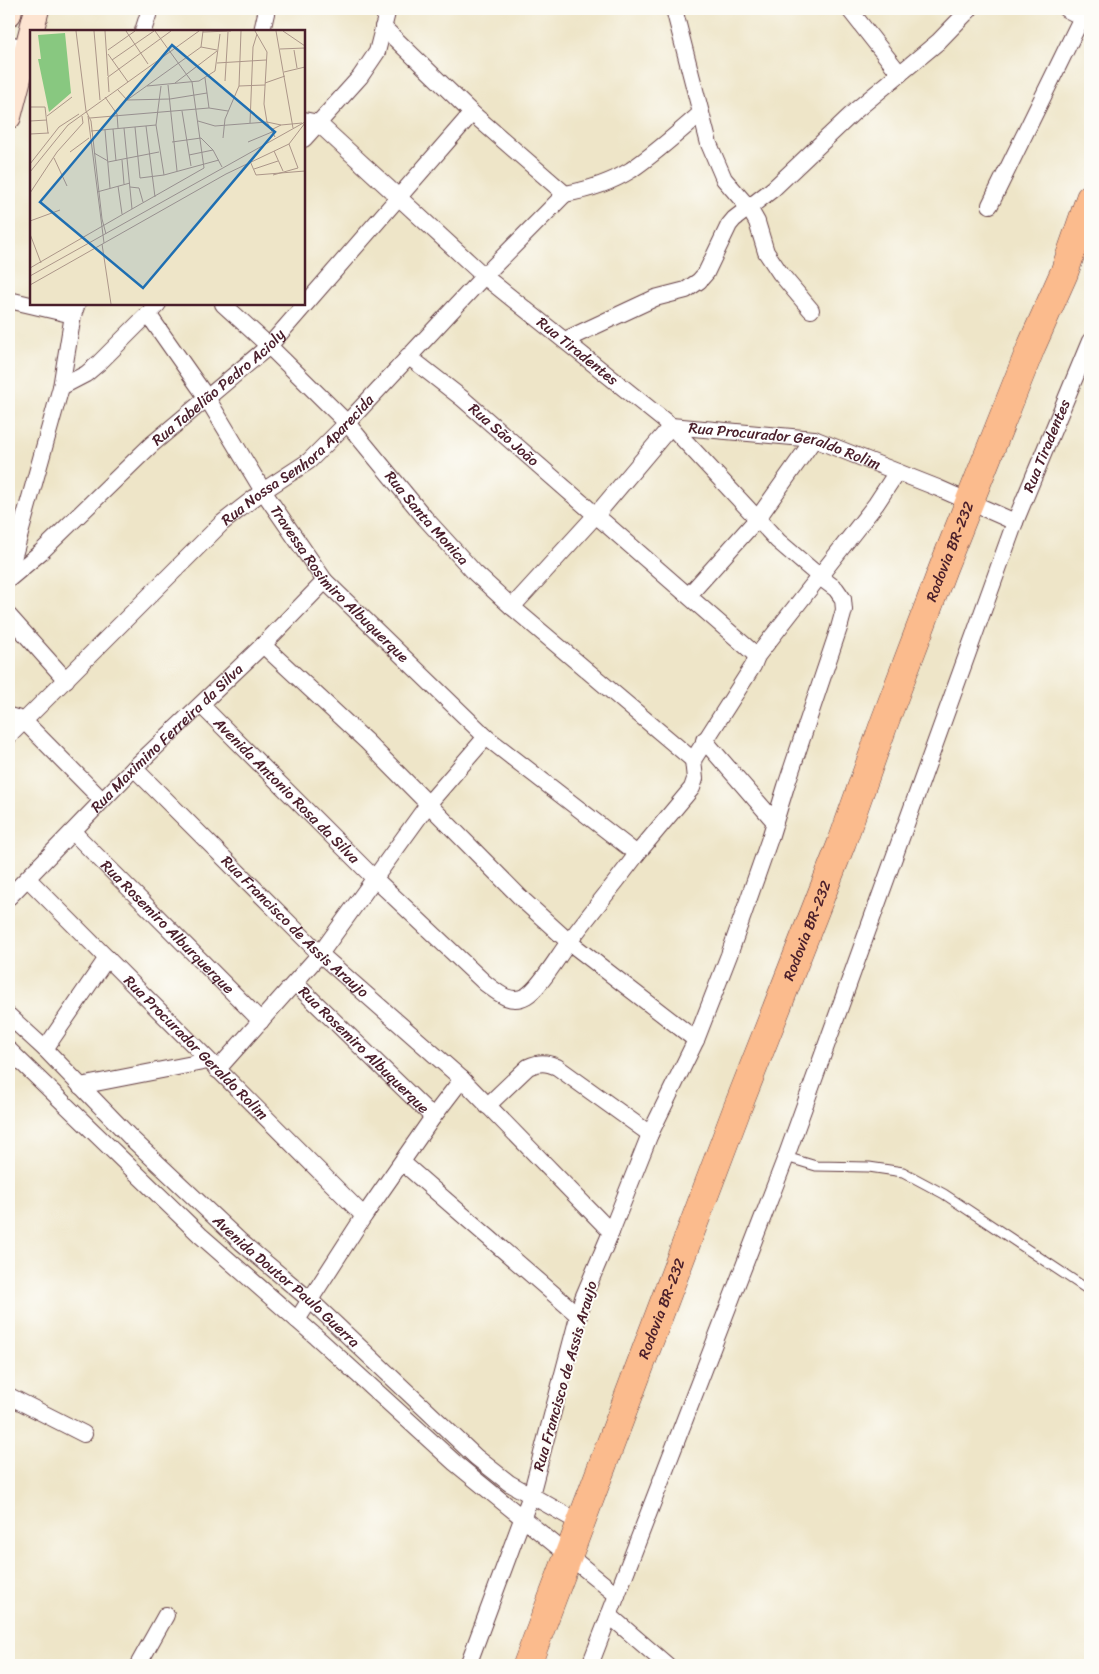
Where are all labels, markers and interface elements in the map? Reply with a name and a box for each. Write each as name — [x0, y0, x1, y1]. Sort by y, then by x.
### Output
inset map — [30, 30, 305, 305]
street label: Rua Tiradentes — [531, 310, 624, 392]
street label: Rua Tabelião Pedro Acioly — [146, 323, 292, 452]
street label: Rua Nossa Senhora Aparecida — [215, 388, 381, 532]
street label: Rua Tiradentes — [1016, 395, 1078, 496]
street label: Rua São João — [463, 396, 545, 473]
street label: Rua Procurador Geraldo Rolim — [687, 415, 885, 477]
street label: Rua Santa Monica — [378, 465, 476, 572]
street label: Rodovia BR-232 — [918, 497, 981, 606]
street label: Travessa Rosimiro Albuquerque — [263, 499, 415, 669]
street label: Rua Maximino Ferreira da Silva — [84, 657, 250, 819]
street label: Avenida Antonio Rosa da Silva — [206, 710, 366, 870]
street label: Rua Francisco de Assis Araujo — [215, 849, 375, 1005]
street label: Rua Rosemiro Alburquerque — [94, 854, 241, 1001]
street label: Rodovia BR-232 — [776, 876, 839, 985]
street label: Rua Procurador Geraldo Rolim — [117, 969, 275, 1127]
street label: Rua Rosemiro Albuquerque — [292, 980, 436, 1120]
street label: Avenida Doutor Paulo Guerra — [206, 1208, 366, 1354]
street label: Rodovia BR-232 — [631, 1254, 693, 1363]
street label: Rua Francisco de Assis Araujo — [525, 1277, 605, 1474]

